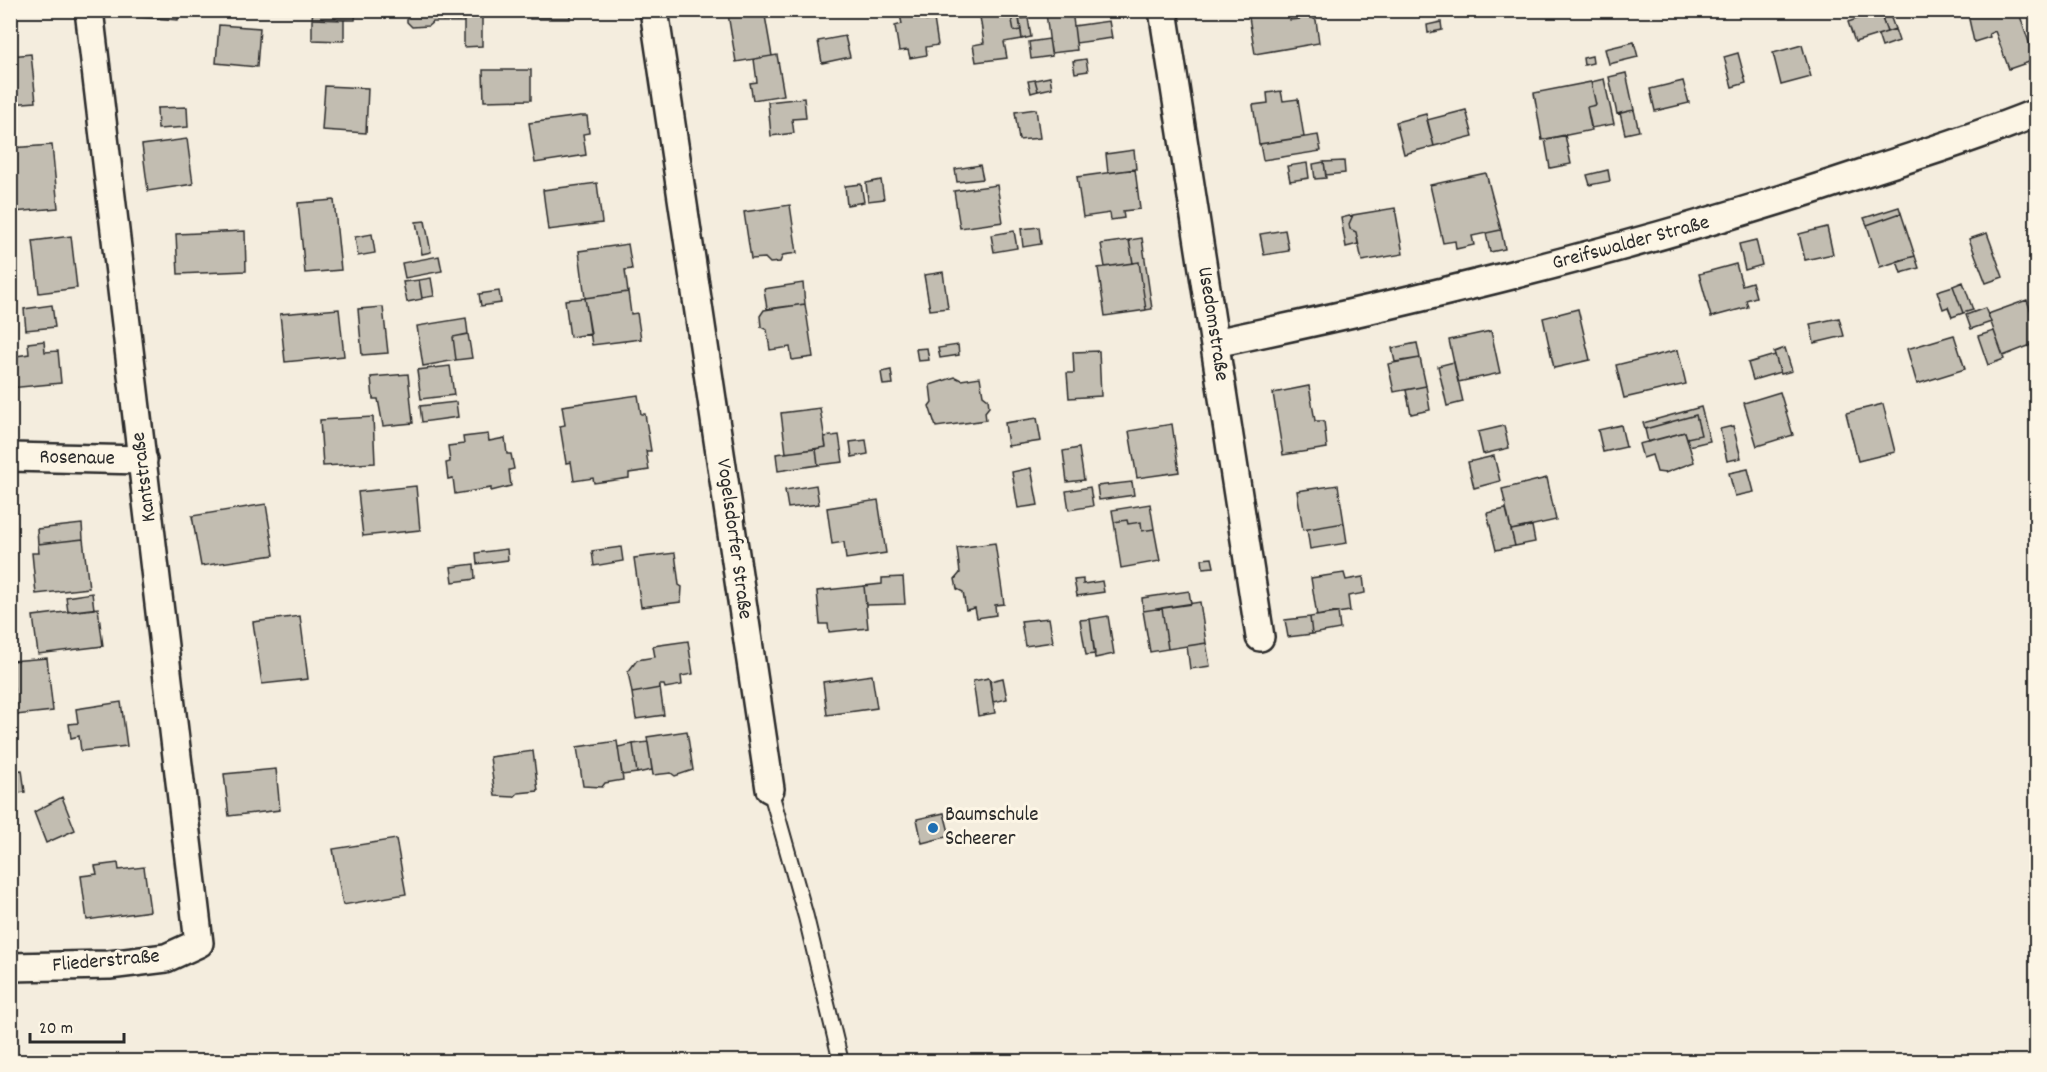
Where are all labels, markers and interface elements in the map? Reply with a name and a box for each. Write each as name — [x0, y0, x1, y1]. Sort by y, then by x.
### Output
street label: Greifswalder Straße — [1549, 209, 1713, 279]
street label: Usedomstraße — [1188, 265, 1236, 383]
street label: Kantstraße — [125, 430, 165, 524]
street label: Rosenaue — [39, 443, 115, 475]
street label: Vogelsdorfer Straße — [707, 457, 759, 621]
place label: Baumschule Scheerer — [945, 801, 1038, 855]
marker: Baumschule Scheerer — [926, 821, 940, 835]
street label: Fliederstraße — [51, 942, 161, 982]
scale bar — [30, 1006, 124, 1044]
text: 20 m — [39, 1017, 73, 1042]

